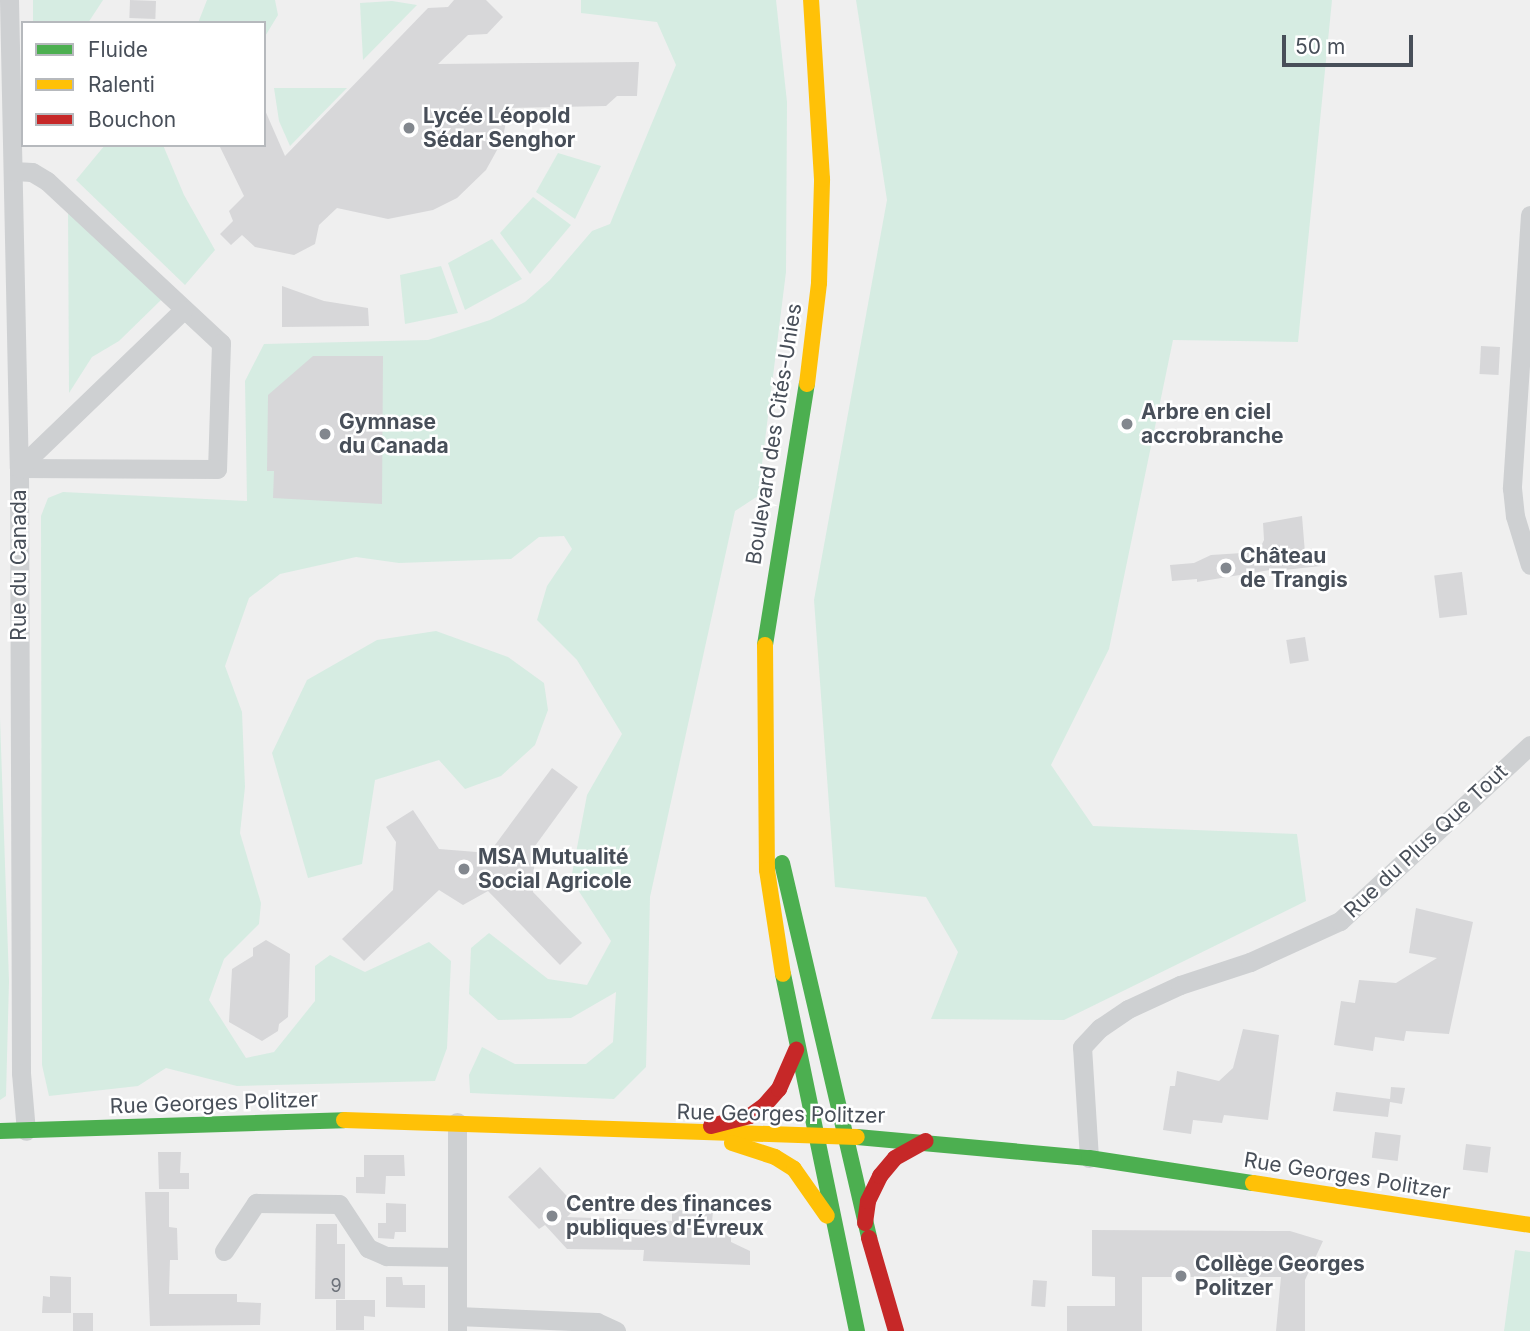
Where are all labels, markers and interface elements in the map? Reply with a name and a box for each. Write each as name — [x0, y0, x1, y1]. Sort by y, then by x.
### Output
legend — [21, 21, 266, 147]
scale bar — [1285, 21, 1416, 65]
text: 50 m — [1295, 34, 1345, 59]
text: Fluide — [88, 37, 148, 62]
text: Ralenti — [88, 72, 155, 97]
place label: Lycée Léopold Sédar Senghor — [423, 103, 575, 153]
text: Bouchon — [88, 107, 176, 132]
marker: Lycée Léopold Sédar Senghor — [401, 120, 417, 136]
street label: Boulevard des Cités-Unies — [741, 302, 807, 566]
place label: Arbre en ciel accrobranche — [1141, 399, 1284, 449]
place label: Gymnase du Canada — [339, 409, 449, 459]
marker: Arbre en ciel accrobranche — [1119, 416, 1135, 432]
marker: Gymnase du Canada — [317, 426, 333, 442]
street label: Rue du Canada — [6, 489, 32, 641]
place label: Château de Trangis — [1240, 543, 1348, 593]
marker: Château de Trangis — [1218, 560, 1234, 576]
street label: Rue du Plus Que Tout — [1339, 759, 1513, 923]
place label: MSA Mutualité Social Agricole — [478, 844, 632, 894]
marker: MSA Mutualité Social Agricole — [456, 861, 472, 877]
street label: Rue Georges Politzer — [109, 1087, 319, 1119]
street label: Rue Georges Politzer — [676, 1100, 886, 1128]
street label: Rue Georges Politzer — [1242, 1147, 1452, 1205]
place label: Centre des finances publiques d'Évreux — [566, 1191, 772, 1241]
marker: Centre des finances publiques d'Évreux — [544, 1208, 560, 1224]
place label: Collège Georges Politzer — [1195, 1251, 1365, 1301]
marker: Collège Georges Politzer — [1173, 1268, 1189, 1284]
house number: 9 — [330, 1275, 342, 1297]

